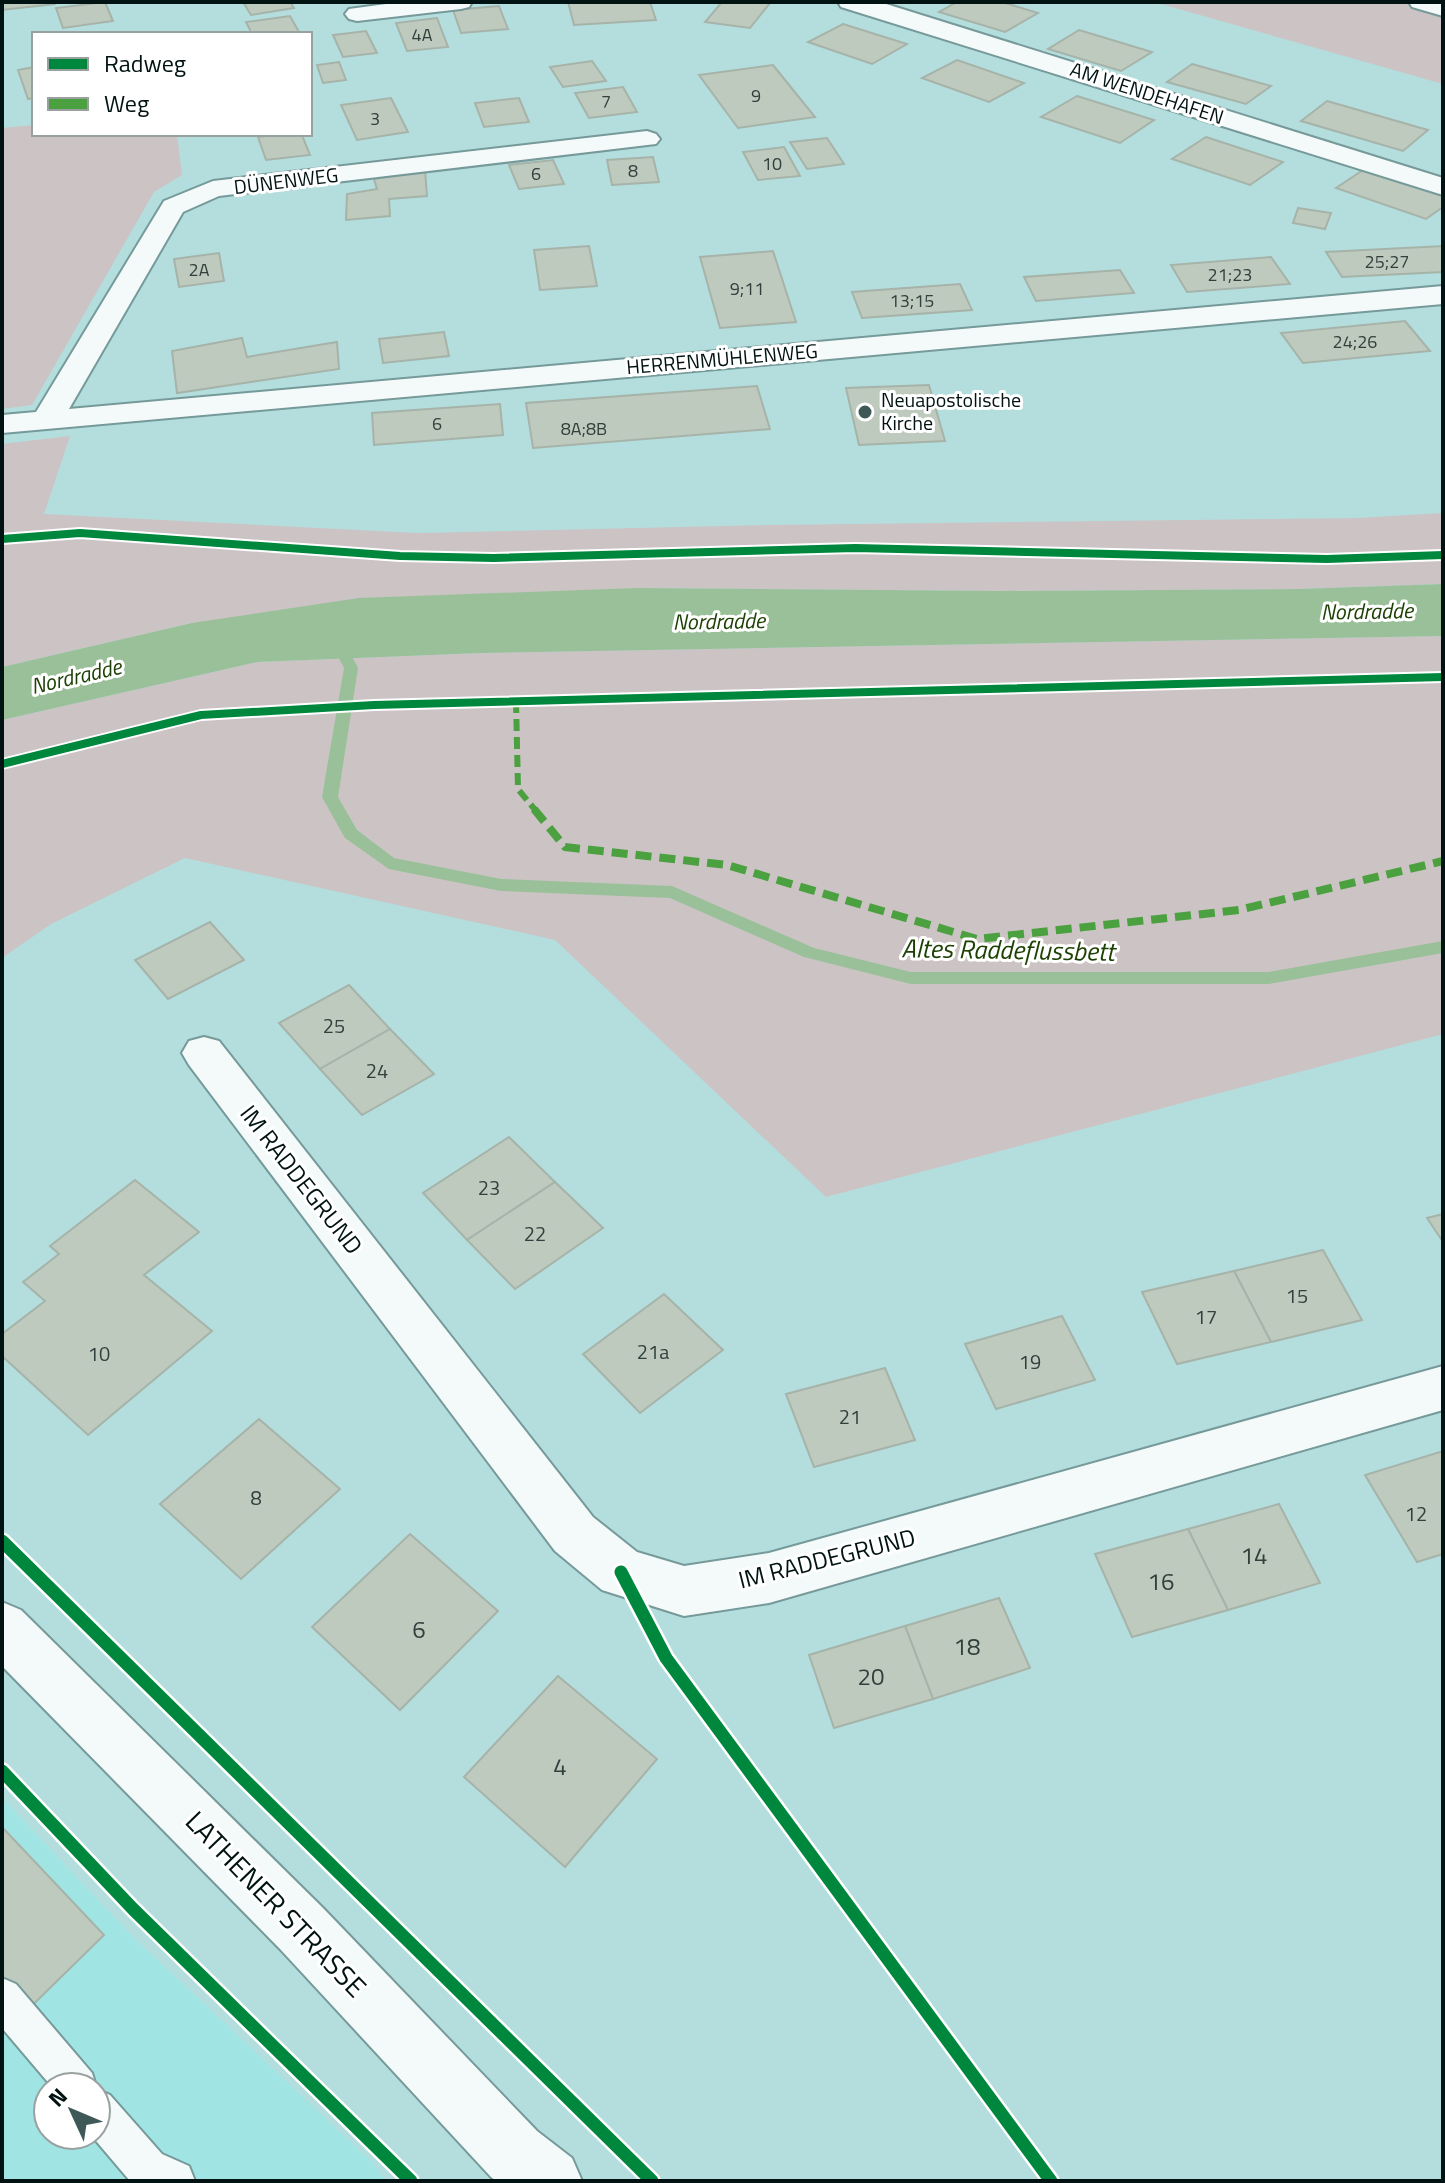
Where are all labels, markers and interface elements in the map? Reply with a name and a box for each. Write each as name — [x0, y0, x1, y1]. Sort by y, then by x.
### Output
house number: 4A — [412, 21, 433, 48]
legend — [32, 32, 312, 136]
text: Radweg — [104, 45, 186, 81]
street label: AM WENDEHAFEN — [1066, 53, 1228, 132]
house number: 9 — [751, 82, 761, 109]
text: Weg — [104, 85, 149, 121]
house number: 7 — [601, 88, 611, 115]
house number: 3 — [370, 105, 380, 132]
house number: 10 — [762, 150, 782, 177]
house number: 8 — [628, 157, 638, 184]
street label: DÜNENWEG — [232, 159, 340, 202]
house number: 6 — [531, 160, 541, 187]
house number: 25;27 — [1365, 248, 1409, 275]
house number: 2A — [189, 256, 210, 283]
house number: 21;23 — [1208, 261, 1252, 288]
house number: 9;11 — [730, 275, 764, 302]
house number: 13;15 — [890, 287, 934, 314]
house number: 24;26 — [1333, 328, 1377, 355]
street label: HERRENMÜHLENWEG — [625, 335, 819, 382]
place label: Neuapostolische Kirche — [881, 384, 1021, 438]
marker: Neuapostolische Kirche — [856, 403, 874, 421]
house number: 6 — [432, 410, 442, 437]
house number: 8A;8B — [561, 415, 607, 442]
water label: Nordradde — [1321, 593, 1415, 629]
water label: Nordradde — [673, 603, 767, 639]
water label: Nordradde — [27, 649, 126, 703]
water label: Altes Raddeflussbett — [901, 928, 1118, 971]
house number: 25 — [323, 1010, 345, 1041]
house number: 24 — [366, 1055, 388, 1086]
street label: IM RADDEGRUND — [232, 1097, 372, 1262]
house number: 23 — [478, 1172, 500, 1203]
house number: 22 — [524, 1218, 546, 1249]
house number: 15 — [1286, 1280, 1308, 1311]
house number: 17 — [1195, 1301, 1217, 1332]
house number: 21a — [637, 1336, 669, 1367]
house number: 10 — [88, 1338, 110, 1369]
house number: 19 — [1019, 1346, 1041, 1377]
house number: 21 — [839, 1401, 861, 1432]
house number: 8 — [250, 1482, 262, 1513]
house number: 12 — [1405, 1498, 1427, 1529]
street label: IM RADDEGRUND — [735, 1519, 919, 1597]
house number: 14 — [1241, 1537, 1267, 1573]
house number: 16 — [1148, 1563, 1174, 1599]
house number: 6 — [412, 1611, 426, 1647]
house number: 18 — [954, 1628, 980, 1664]
house number: 20 — [858, 1658, 884, 1694]
house number: 4 — [553, 1748, 567, 1784]
street label: LATHENER STRASSE — [176, 1801, 377, 2007]
north arrow — [32, 2071, 112, 2151]
text: N — [40, 2080, 75, 2114]

